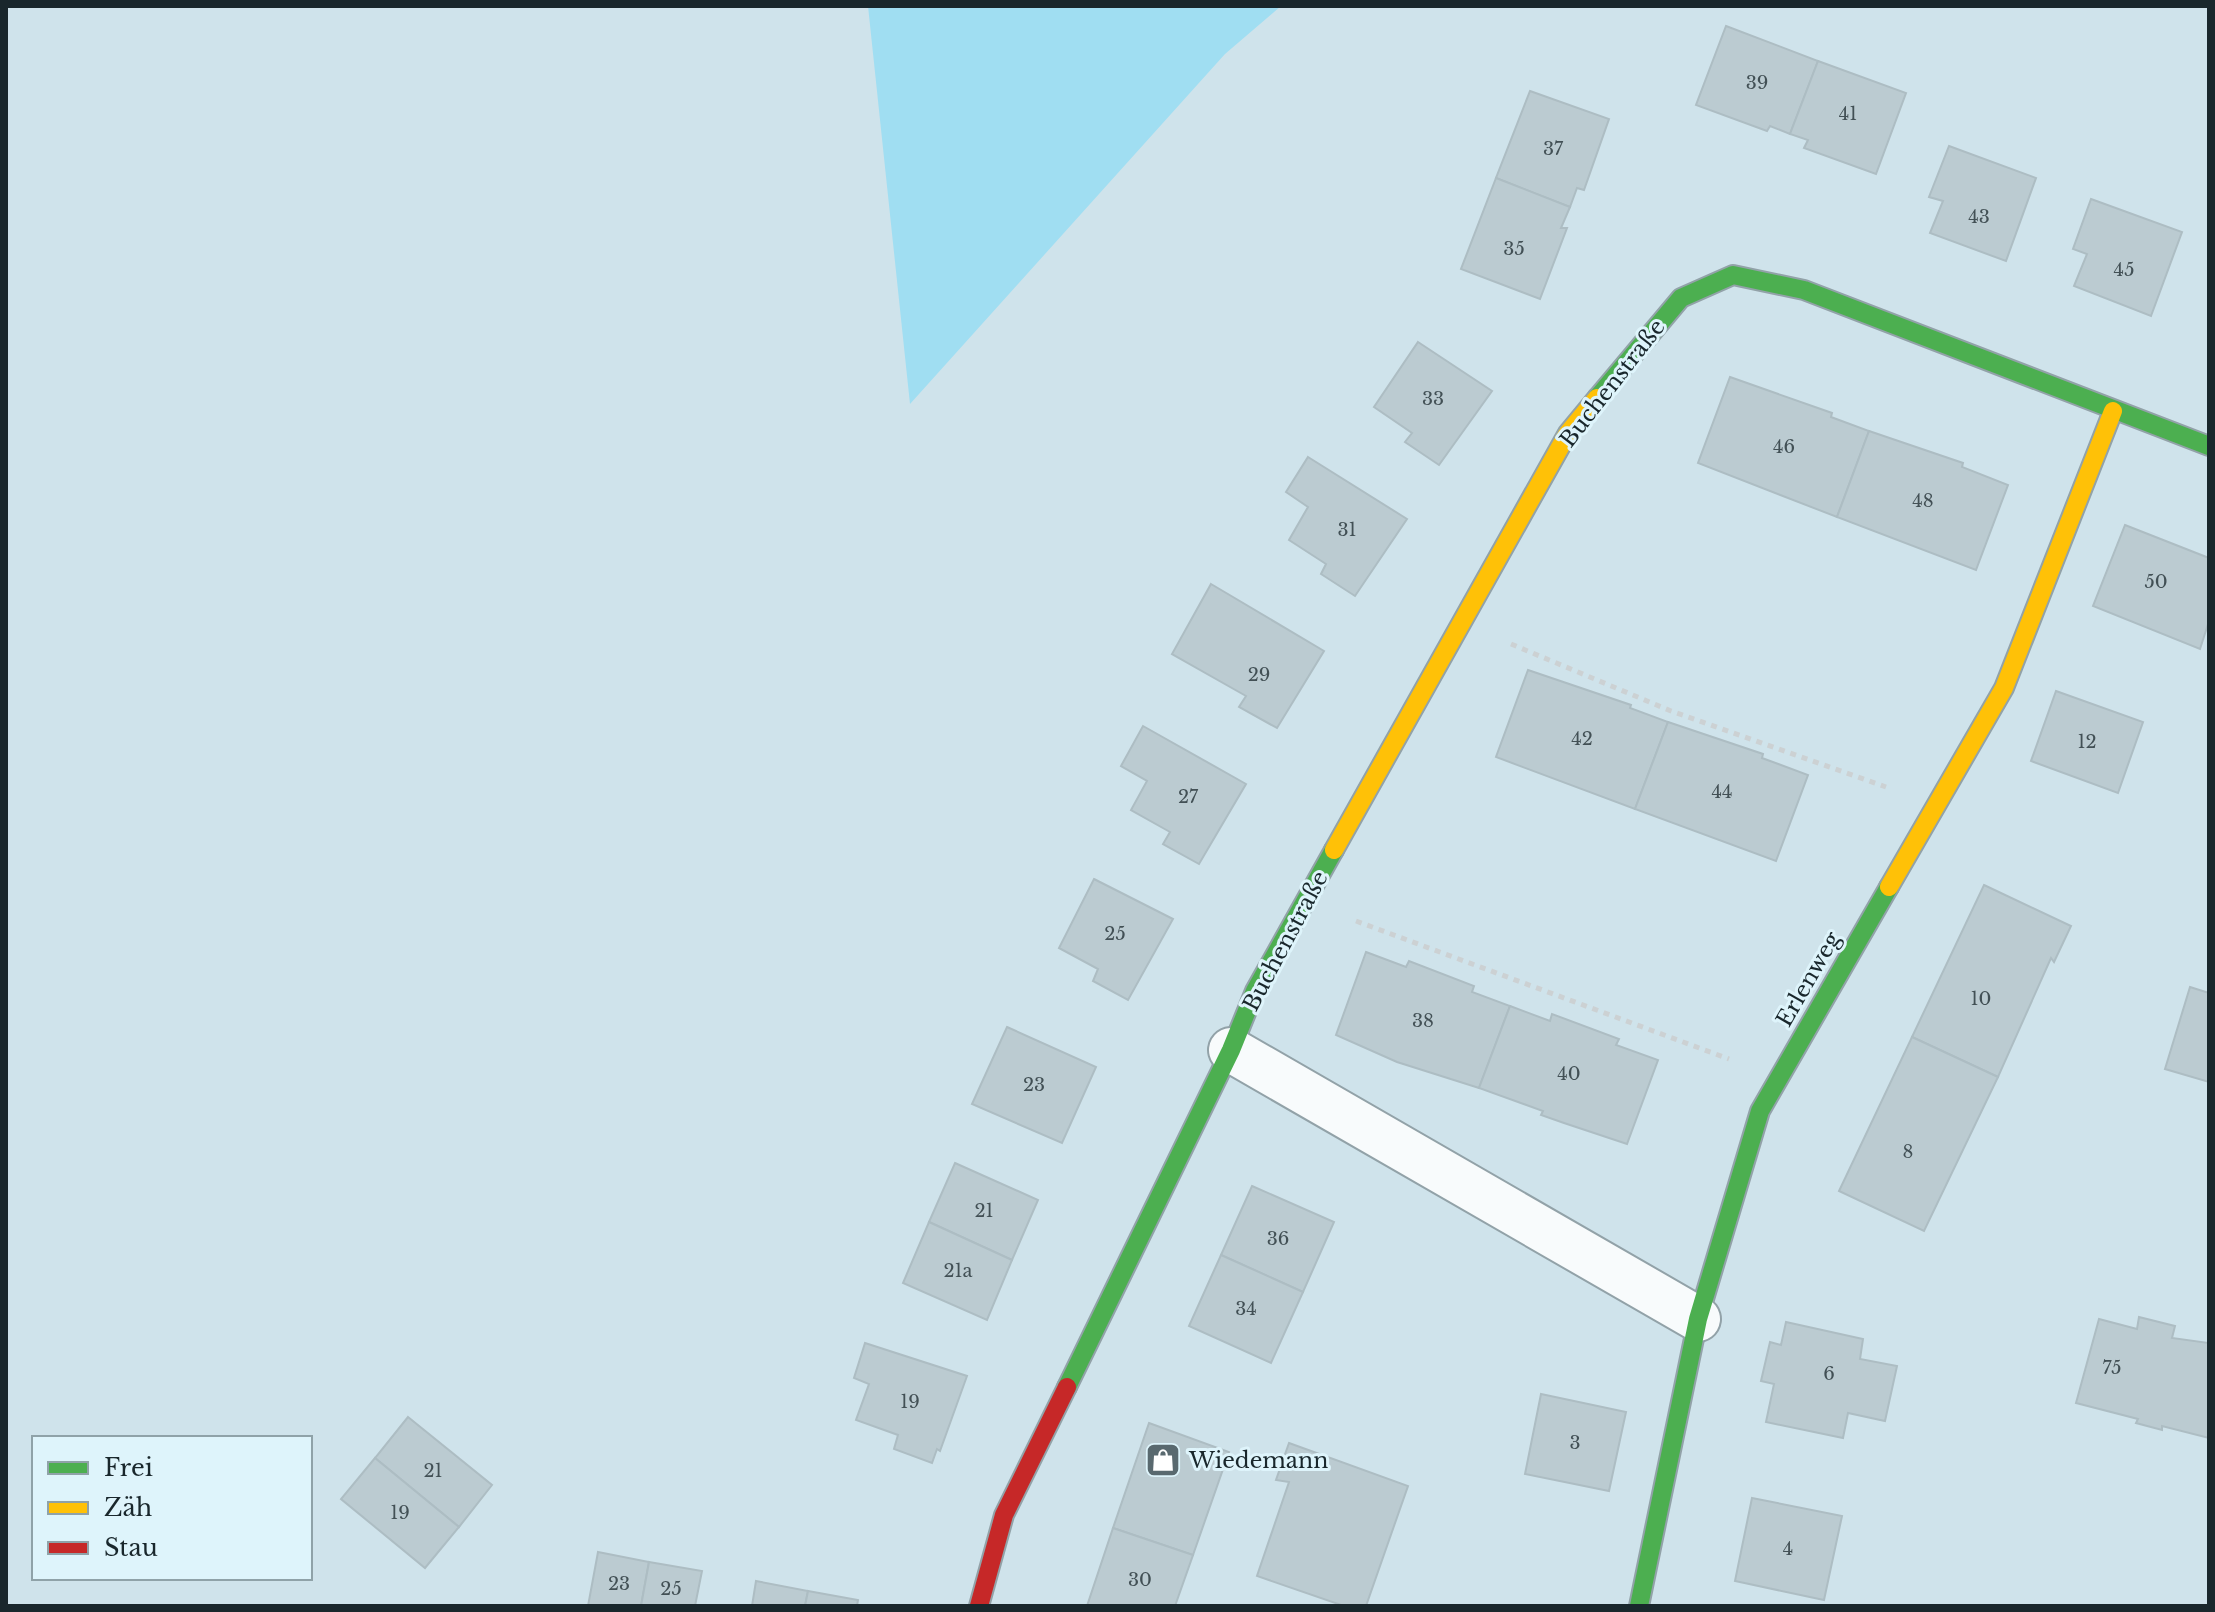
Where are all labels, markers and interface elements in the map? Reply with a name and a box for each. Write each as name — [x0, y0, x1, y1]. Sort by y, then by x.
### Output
house number: 39 — [1746, 72, 1768, 94]
house number: 41 — [1839, 103, 1857, 125]
house number: 37 — [1543, 138, 1564, 160]
house number: 43 — [1968, 206, 1990, 228]
house number: 35 — [1503, 238, 1525, 260]
house number: 45 — [2114, 259, 2134, 281]
street label: Buchenstraße — [1554, 314, 1671, 453]
house number: 33 — [1422, 388, 1444, 410]
house number: 46 — [1773, 436, 1795, 458]
house number: 48 — [1912, 490, 1934, 512]
house number: 31 — [1337, 519, 1357, 541]
house number: 50 — [2144, 571, 2168, 593]
house number: 29 — [1248, 664, 1270, 686]
house number: 42 — [1571, 728, 1593, 750]
house number: 12 — [2077, 731, 2097, 753]
house number: 44 — [1711, 781, 1733, 803]
house number: 27 — [1178, 786, 1199, 808]
street label: Buchenstraße — [1237, 867, 1334, 1016]
house number: 25 — [1104, 923, 1126, 945]
street label: Erlenweg — [1770, 926, 1847, 1032]
house number: 10 — [1971, 988, 1991, 1010]
house number: 38 — [1412, 1010, 1434, 1032]
house number: 40 — [1557, 1063, 1581, 1085]
house number: 23 — [1023, 1074, 1045, 1096]
house number: 8 — [1903, 1141, 1913, 1163]
house number: 21 — [974, 1200, 994, 1222]
house number: 36 — [1267, 1228, 1289, 1250]
house number: 21a — [943, 1260, 973, 1282]
house number: 34 — [1235, 1298, 1257, 1320]
house number: 75 — [2102, 1357, 2122, 1379]
house number: 6 — [1823, 1363, 1835, 1385]
house number: 19 — [900, 1391, 920, 1413]
house number: 3 — [1569, 1432, 1581, 1454]
legend — [32, 1436, 312, 1580]
shop icon: Wiedemann — [1144, 1441, 1182, 1479]
place label: Wiedemann — [1188, 1447, 1328, 1474]
text: Frei — [104, 1453, 153, 1482]
house number: 21 — [423, 1460, 443, 1482]
text: Zäh — [104, 1493, 152, 1522]
house number: 19 — [390, 1502, 410, 1524]
text: Stau — [104, 1533, 158, 1562]
house number: 4 — [1783, 1538, 1793, 1560]
house number: 30 — [1128, 1569, 1152, 1591]
house number: 23 — [608, 1573, 630, 1595]
house number: 25 — [660, 1578, 682, 1600]

